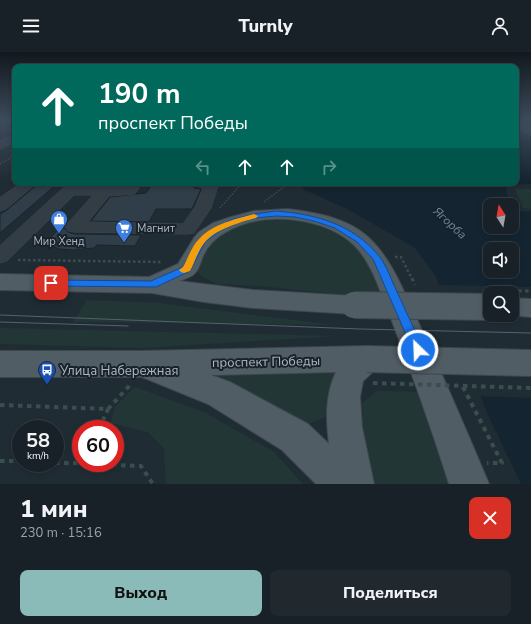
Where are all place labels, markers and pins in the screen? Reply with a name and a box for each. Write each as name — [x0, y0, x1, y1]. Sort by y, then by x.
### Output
shop icon: Мир Хенд — [49, 209, 69, 234]
supermarket icon: Магнит — [114, 218, 134, 243]
place label: Магнит — [137, 221, 175, 236]
place label: Мир Хенд — [33, 234, 85, 249]
pin — [34, 266, 68, 300]
bus stop icon: Улица Набережная — [37, 360, 57, 385]
place label: Улица Набережная — [59, 362, 178, 380]

